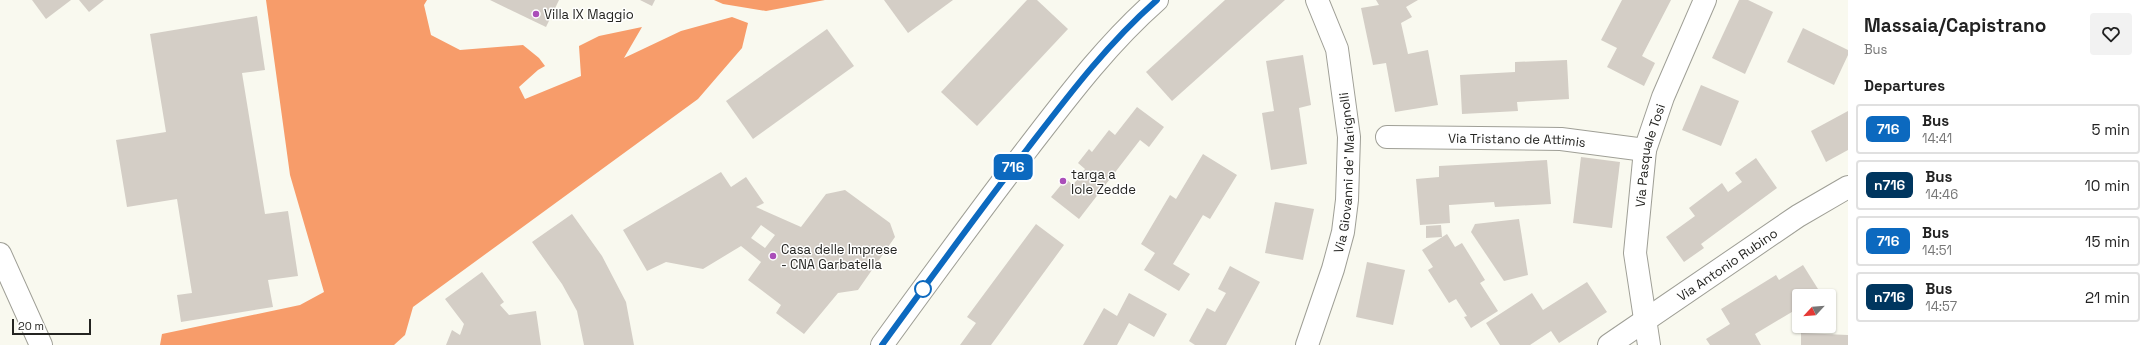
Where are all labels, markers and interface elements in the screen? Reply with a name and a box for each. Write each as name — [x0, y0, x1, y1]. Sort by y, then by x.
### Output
place label: Villa IX Maggio — [544, 6, 634, 23]
marker: Villa IX Maggio — [531, 9, 541, 19]
text: Massaia/Capistrano — [1864, 13, 2046, 38]
button: heart — [2090, 13, 2132, 55]
text: Bus — [1864, 41, 1887, 58]
text: Departures — [1864, 76, 1945, 95]
street label: Via Giovanni de' Marignolli — [1330, 91, 1358, 255]
street label: Via Pasquale Tosi — [1631, 101, 1669, 208]
text: Bus — [1922, 111, 1949, 130]
text: 716 — [1877, 120, 1899, 138]
text: 5 min — [2091, 120, 2130, 139]
street label: Via Tristano de Attimis — [1448, 130, 1587, 151]
text: 14:41 — [1922, 130, 1952, 147]
line badge: 716 — [990, 154, 1036, 180]
text: 716 — [1002, 158, 1024, 176]
place label: targa a Iole Zedde — [1071, 166, 1136, 198]
text: Bus — [1925, 167, 1952, 186]
marker: targa a Iole Zedde — [1058, 176, 1068, 186]
text: n716 — [1874, 176, 1905, 194]
text: 10 min — [2084, 176, 2130, 195]
text: 14:46 — [1925, 186, 1958, 203]
text: Bus — [1922, 223, 1949, 242]
street label: Via Antonio Rubino — [1674, 225, 1781, 305]
text: 716 — [1877, 232, 1899, 250]
text: 15 min — [2085, 232, 2130, 251]
place label: Casa delle Imprese - CNA Garbatella — [781, 241, 898, 273]
text: 14:51 — [1922, 242, 1952, 259]
marker: Casa delle Imprese - CNA Garbatella — [768, 251, 778, 261]
text: Bus — [1925, 279, 1952, 298]
unlabelled marker — [914, 280, 932, 298]
text: n716 — [1874, 288, 1905, 306]
text: 21 min — [2085, 288, 2130, 307]
north arrow — [1792, 289, 1836, 333]
map controls — [1792, 289, 1836, 333]
text: 14:57 — [1925, 298, 1957, 315]
scale bar — [12, 317, 91, 336]
text: 20 m — [18, 319, 44, 333]

